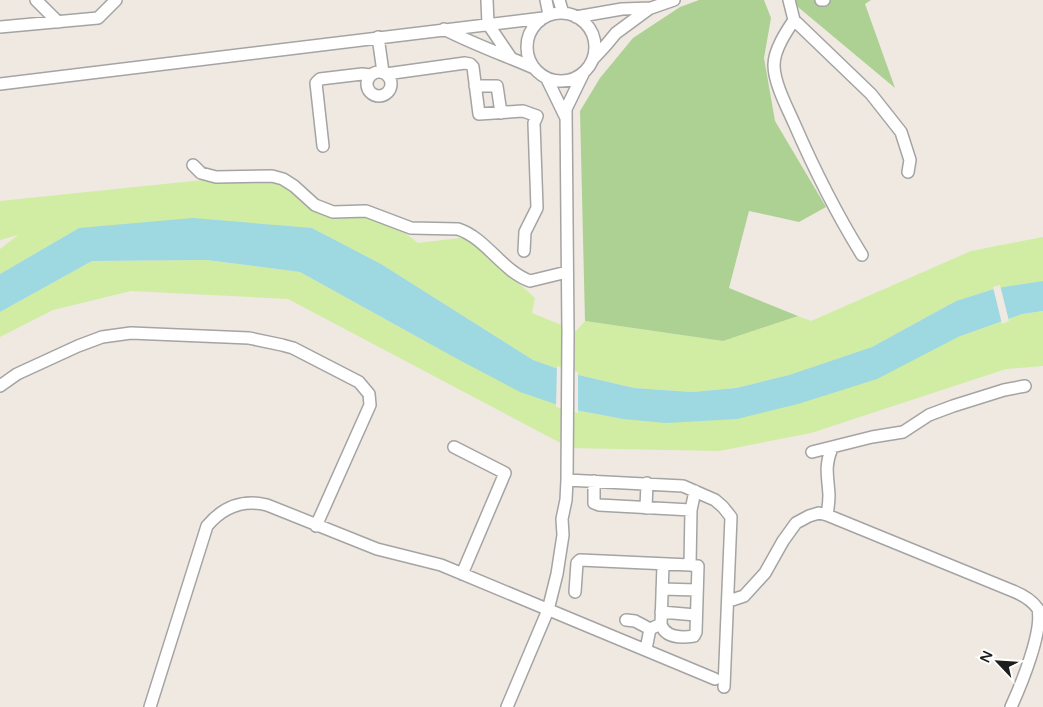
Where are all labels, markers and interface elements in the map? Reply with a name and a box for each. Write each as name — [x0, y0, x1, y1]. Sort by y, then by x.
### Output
north arrow — [973, 637, 1023, 687]
text: N — [977, 648, 997, 665]

